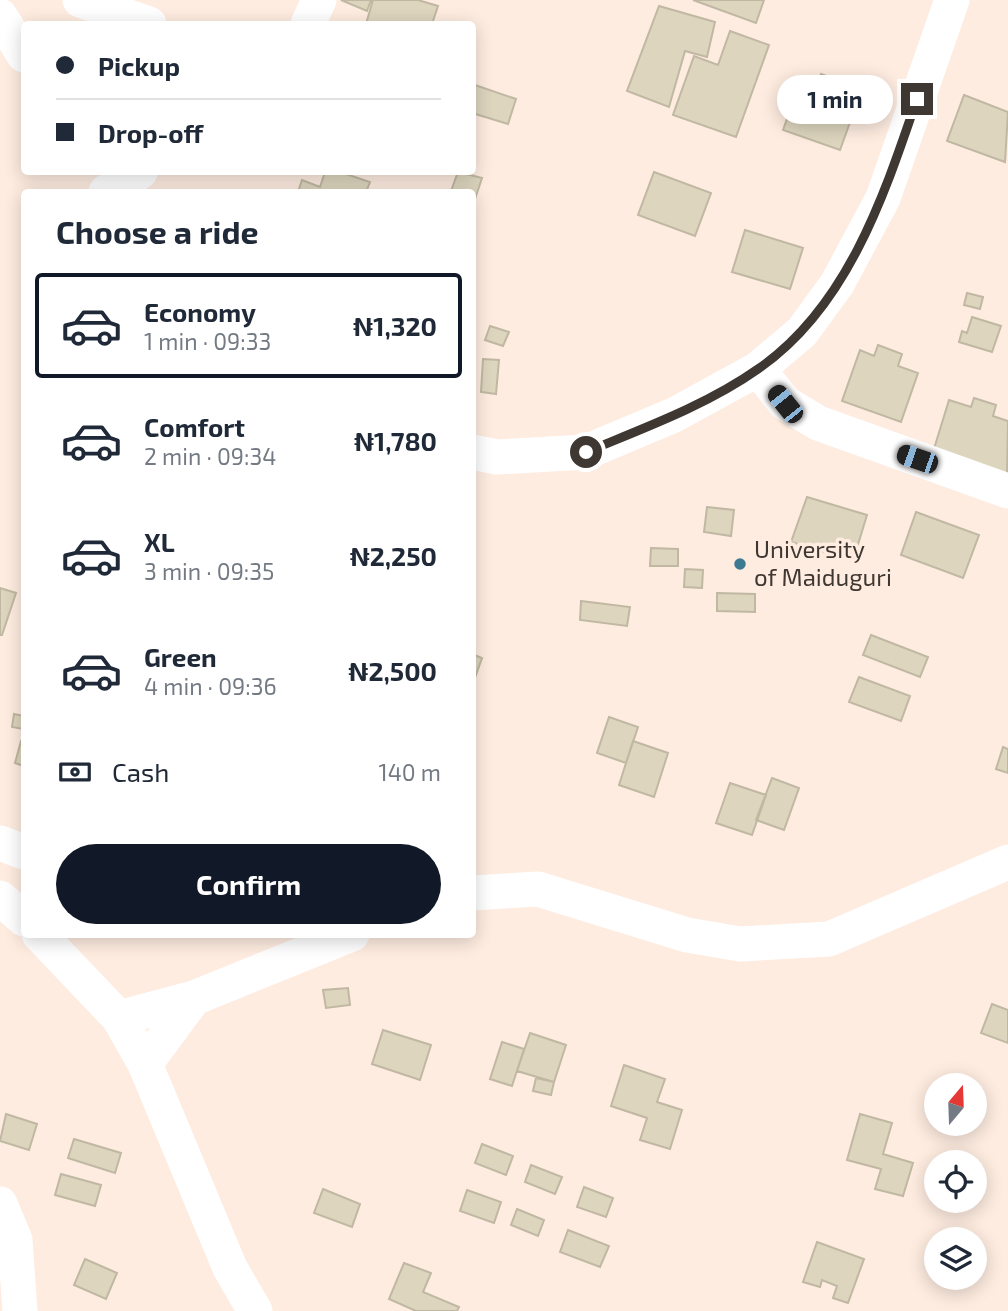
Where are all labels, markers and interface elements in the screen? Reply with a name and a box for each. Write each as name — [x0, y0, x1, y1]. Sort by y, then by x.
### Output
text: Pickup — [98, 50, 180, 81]
callout: 1 min — [777, 74, 892, 124]
route end — [901, 83, 933, 115]
text: 1 min — [807, 85, 863, 113]
text: Drop-off — [98, 117, 203, 148]
text: Choose a ride — [56, 212, 259, 250]
icon: car — [60, 294, 123, 357]
text: Economy — [144, 296, 256, 327]
text: ₦1,320 — [353, 310, 437, 341]
text: 1 min · 09:33 — [144, 327, 271, 355]
car — [764, 381, 807, 427]
icon: car — [60, 409, 123, 472]
text: Comfort — [144, 411, 245, 442]
text: ₦1,780 — [354, 425, 437, 456]
route start — [570, 436, 602, 468]
text: 2 min · 09:34 — [144, 442, 276, 470]
car — [894, 442, 941, 476]
icon: car — [60, 524, 123, 587]
text: XL — [144, 526, 175, 557]
place label: University of Maiduguri — [754, 534, 892, 591]
text: ₦2,250 — [350, 540, 437, 571]
marker: University of Maiduguri — [732, 556, 748, 572]
text: 3 min · 09:35 — [144, 557, 274, 585]
icon: car — [60, 639, 123, 702]
text: Green — [144, 641, 217, 672]
text: ₦2,500 — [348, 655, 437, 686]
text: 4 min · 09:36 — [144, 672, 277, 700]
icon: cash — [56, 753, 94, 791]
text: Cash — [112, 756, 169, 787]
text: 140 m — [379, 758, 441, 786]
button: Confirm — [56, 844, 441, 924]
north arrow — [924, 1073, 987, 1136]
map controls — [924, 1073, 987, 1290]
button: locate — [924, 1150, 987, 1213]
button: layers — [924, 1227, 987, 1290]

